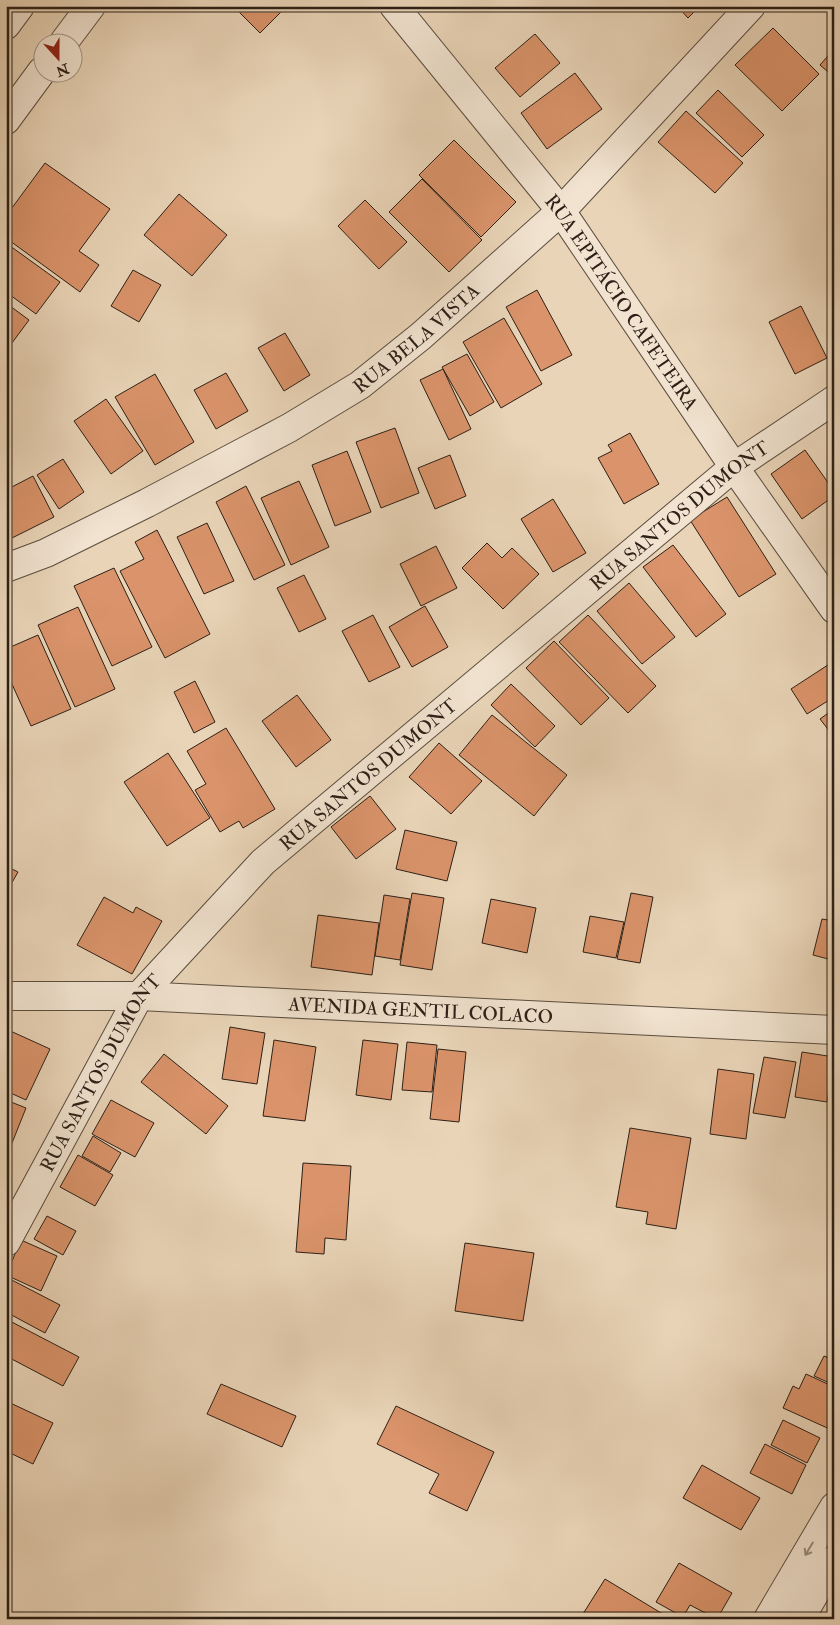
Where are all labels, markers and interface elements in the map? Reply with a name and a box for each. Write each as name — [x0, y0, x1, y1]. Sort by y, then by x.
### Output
north arrow — [32, 32, 82, 82]
text: N — [53, 59, 72, 80]
street label: RUA EPITÁCIO CAFETEIRA — [539, 190, 703, 415]
street label: RUA BELA VISTA — [348, 279, 485, 399]
street label: RUA SANTOS DUMONT — [585, 436, 774, 596]
street label: RUA SANTOS DUMONT — [275, 694, 462, 856]
street label: RUA SANTOS DUMONT — [35, 969, 167, 1176]
street label: AVENIDA GENTIL COLACO — [287, 992, 554, 1029]
one-way arrow — [804, 1541, 814, 1556]

